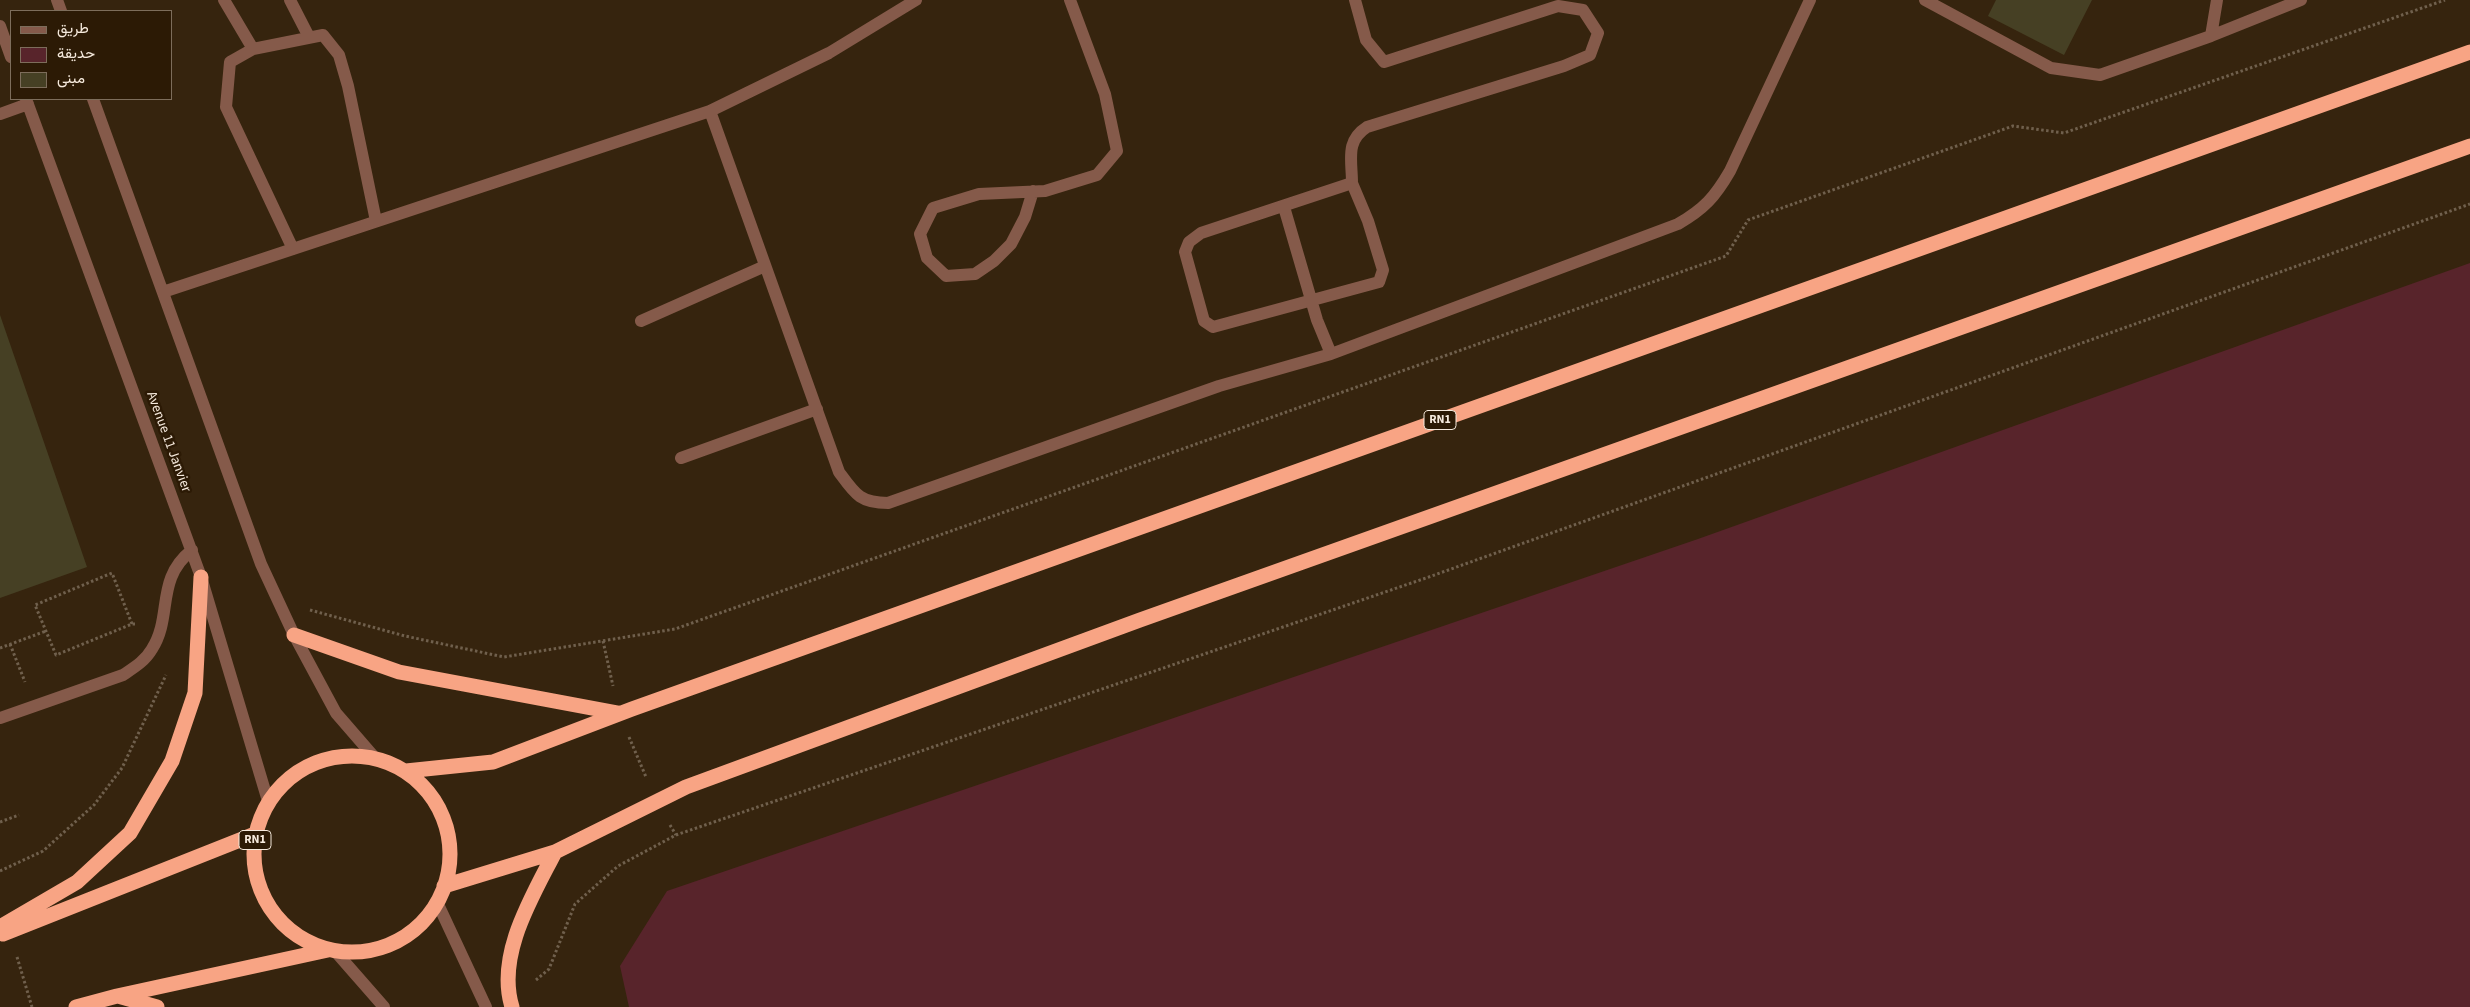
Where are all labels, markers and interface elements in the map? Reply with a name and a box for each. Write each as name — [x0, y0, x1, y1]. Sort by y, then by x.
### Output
legend — [10, 10, 172, 100]
text: طريق — [57, 18, 89, 39]
text: حديقة — [57, 43, 95, 64]
text: مبنى — [57, 68, 85, 89]
street label: Avenue 11 Janvier — [142, 389, 194, 495]
road number: RN1 — [1424, 410, 1456, 430]
road number: RN1 — [239, 830, 271, 850]

